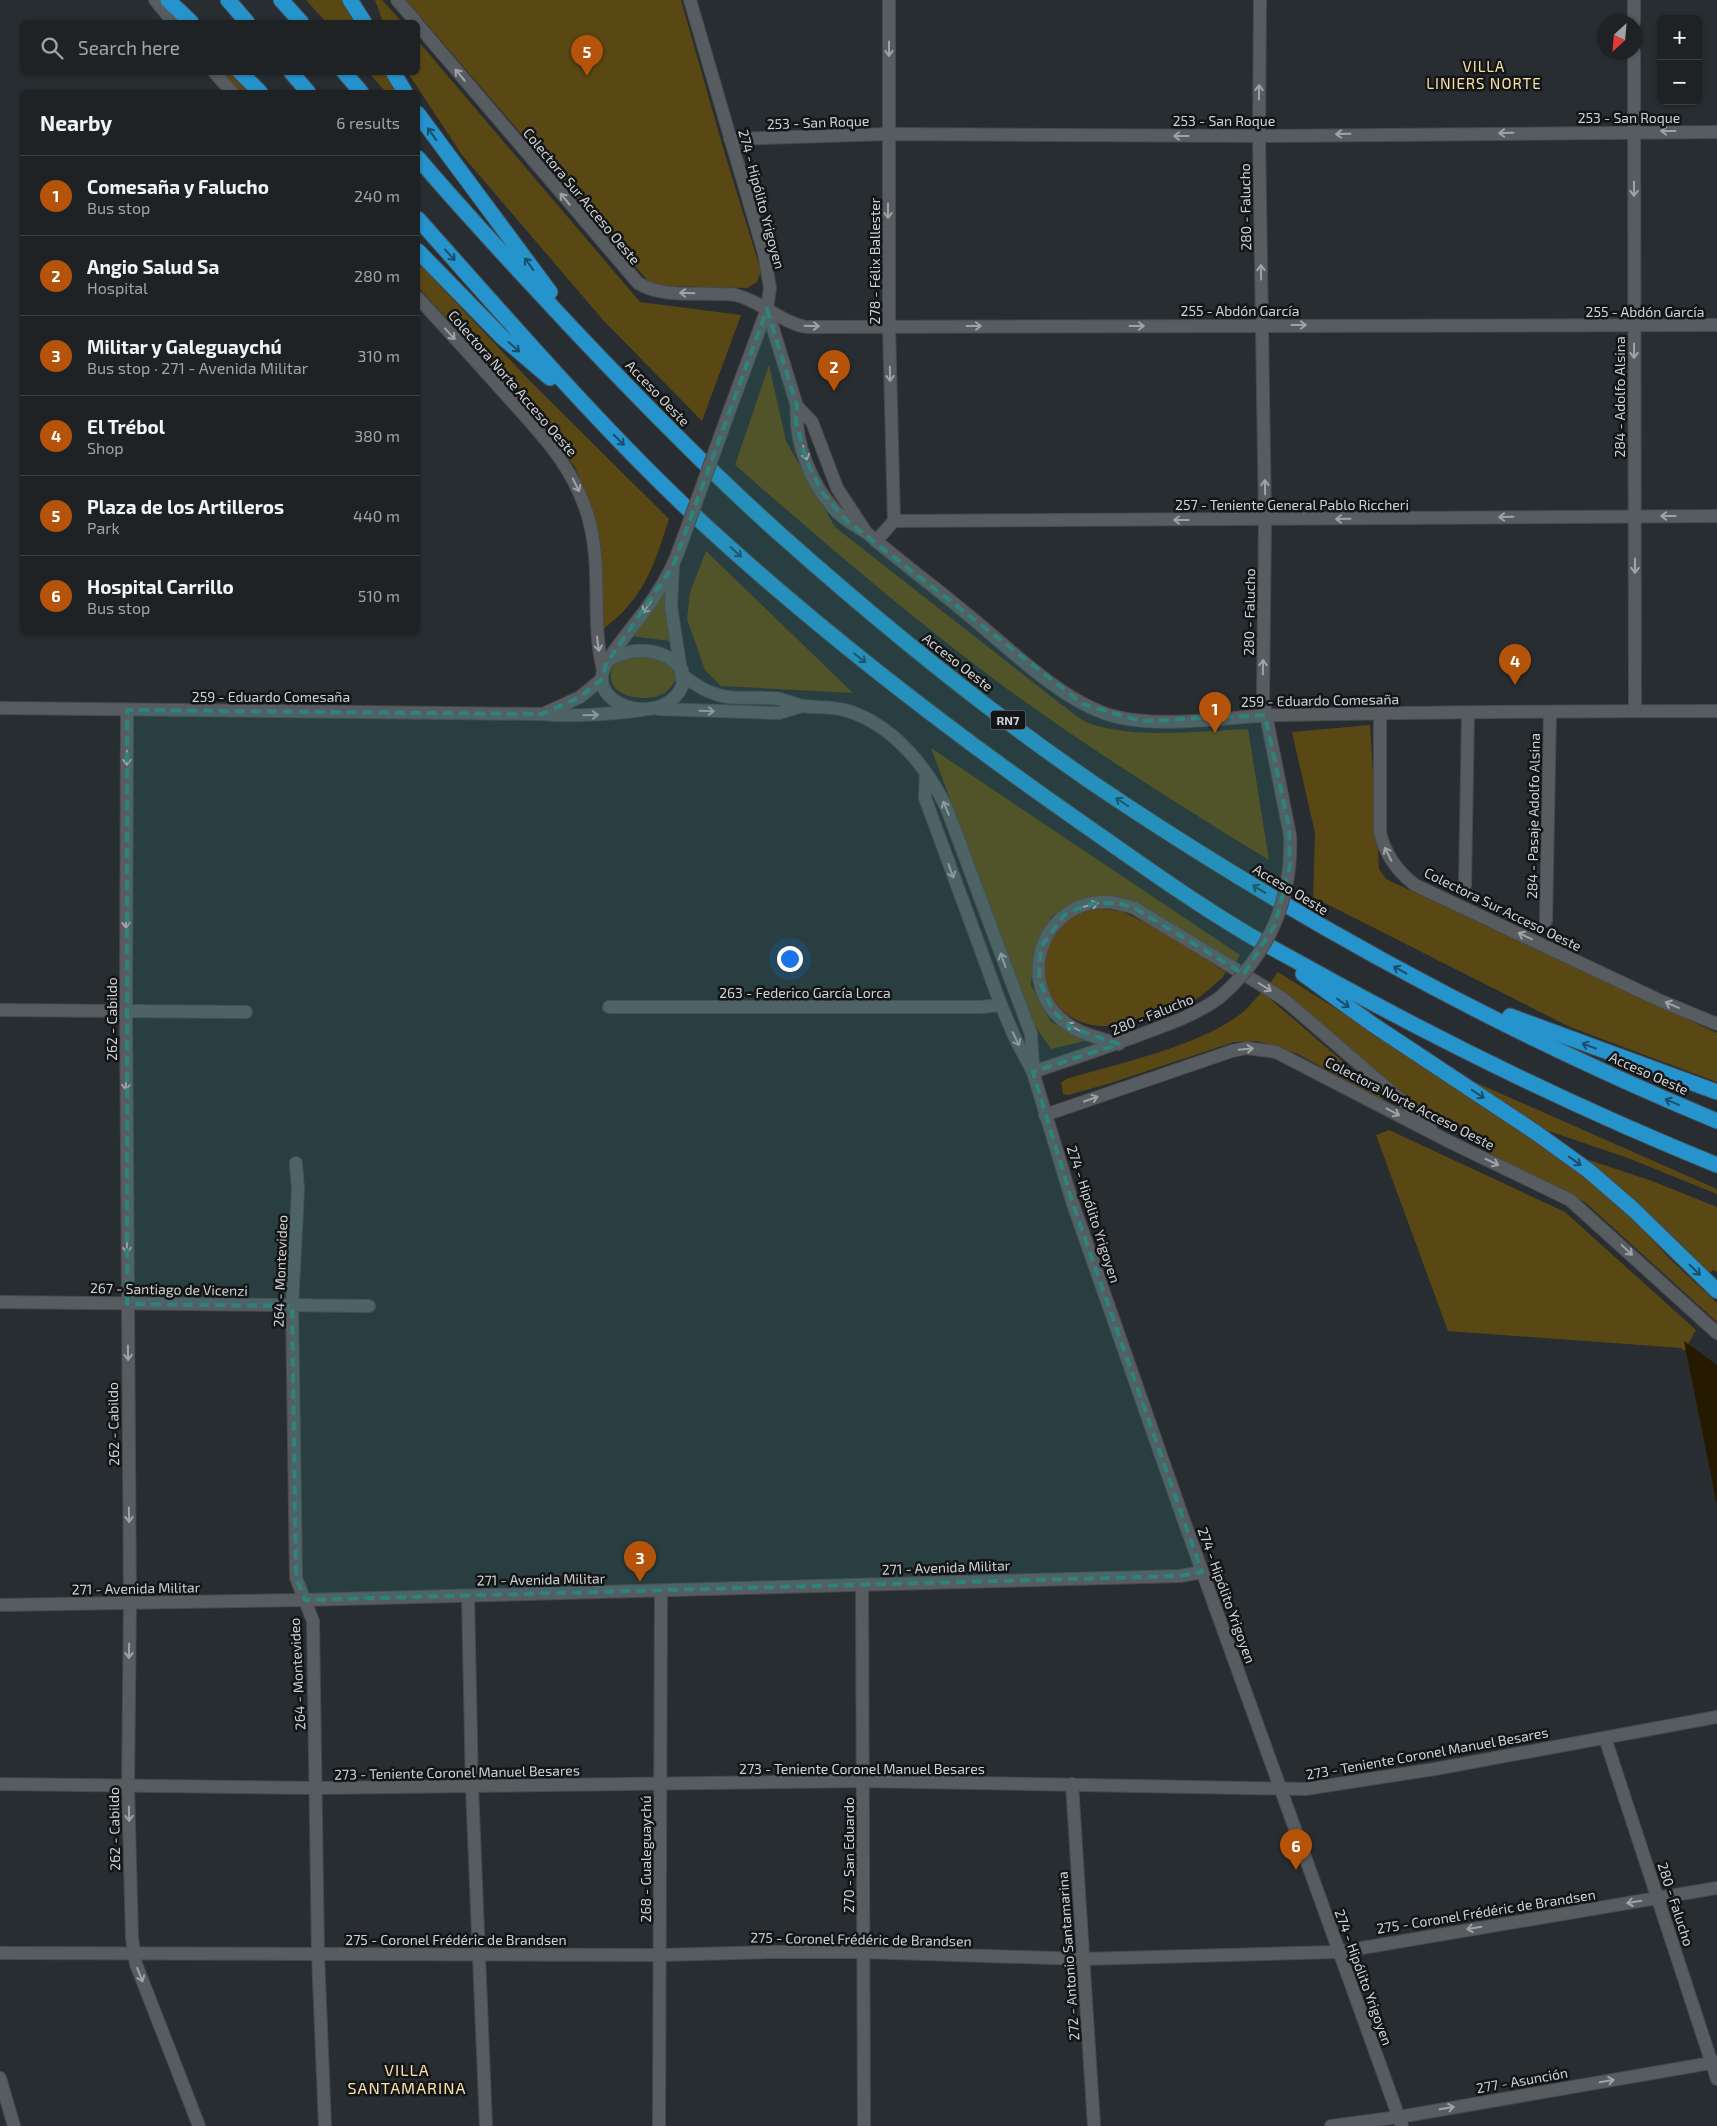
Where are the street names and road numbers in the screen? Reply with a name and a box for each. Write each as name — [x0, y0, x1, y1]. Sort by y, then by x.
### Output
street label: 253 - San Roque — [1578, 109, 1680, 126]
street label: 253 - San Roque — [766, 112, 870, 132]
street label: 253 - San Roque — [1173, 112, 1275, 129]
street label: Colectora Sur Acceso Oeste — [520, 124, 644, 268]
street label: 274 - Hipólito Yrigoyen — [735, 127, 789, 271]
street label: 280 - Falucho — [1236, 163, 1254, 251]
street label: 278 - Félix Ballester — [866, 197, 883, 324]
street label: 255 - Abdón García — [1181, 302, 1299, 319]
street label: 255 - Abdón García — [1586, 303, 1704, 320]
street label: Colectora Norte Acceso Oeste — [445, 306, 581, 460]
street label: 284 - Adolfo Alsina — [1611, 336, 1628, 458]
street label: Acceso Oeste — [622, 357, 694, 429]
street label: 257 - Teniente General Pablo Riccheri — [1175, 496, 1409, 513]
street label: 280 - Falucho — [1240, 568, 1258, 656]
street label: Acceso Oeste — [919, 629, 997, 695]
street label: 259 - Eduardo Comesaña — [192, 688, 350, 705]
street label: 259 - Eduardo Comesaña — [1241, 690, 1399, 710]
road number: RN7 — [990, 710, 1026, 730]
street label: 284 - Pasaje Adolfo Alsina — [1523, 733, 1543, 899]
street label: Acceso Oeste — [1250, 860, 1332, 918]
street label: Colectora Sur Acceso Oeste — [1422, 863, 1584, 955]
street label: 262 - Cabildo — [103, 977, 120, 1061]
street label: 263 - Federico García Lorca — [719, 984, 891, 1001]
street label: 280 - Falucho — [1108, 990, 1196, 1038]
street label: Acceso Oeste — [1607, 1048, 1691, 1098]
street label: Colectora Norte Acceso Oeste — [1322, 1053, 1498, 1153]
street label: 274 - Hipólito Yrigoyen — [1064, 1143, 1124, 1285]
street label: 264 - Montevideo — [270, 1214, 290, 1328]
street label: 267 - Santiago de Vicenzi — [90, 1279, 248, 1299]
street label: 262 - Cabildo — [104, 1382, 122, 1466]
street label: 274 - Hipólito Yrigoyen — [1194, 1525, 1260, 1665]
street label: 271 - Avenida Militar — [881, 1556, 1011, 1578]
street label: 271 - Avenida Militar — [477, 1569, 606, 1589]
street label: 271 - Avenida Militar — [72, 1578, 201, 1598]
street label: 264 - Montevideo — [286, 1617, 308, 1731]
street label: 273 - Teniente Coronel Manuel Besares — [1304, 1723, 1550, 1783]
street label: 273 - Teniente Coronel Manuel Besares — [739, 1760, 985, 1777]
street label: 273 - Teniente Coronel Manuel Besares — [334, 1761, 580, 1783]
street label: 262 - Cabildo — [105, 1787, 123, 1871]
street label: 268 - Gualeguaychú — [637, 1796, 654, 1922]
street label: 270 - San Eduardo — [840, 1797, 857, 1913]
street label: 280 - Falucho — [1654, 1860, 1698, 1948]
street label: 272 - Antonio Santamarina — [1054, 1871, 1082, 2041]
street label: 275 - Coronel Frédéric de Brandsen — [1375, 1885, 1597, 1937]
street label: 274 - Hipólito Yrigoyen — [1331, 1907, 1397, 2047]
street label: 275 - Coronel Frédéric de Brandsen — [750, 1929, 972, 1949]
street label: 275 - Coronel Frédéric de Brandsen — [345, 1931, 567, 1948]
street label: 277 - Asunción — [1475, 2064, 1569, 2096]

